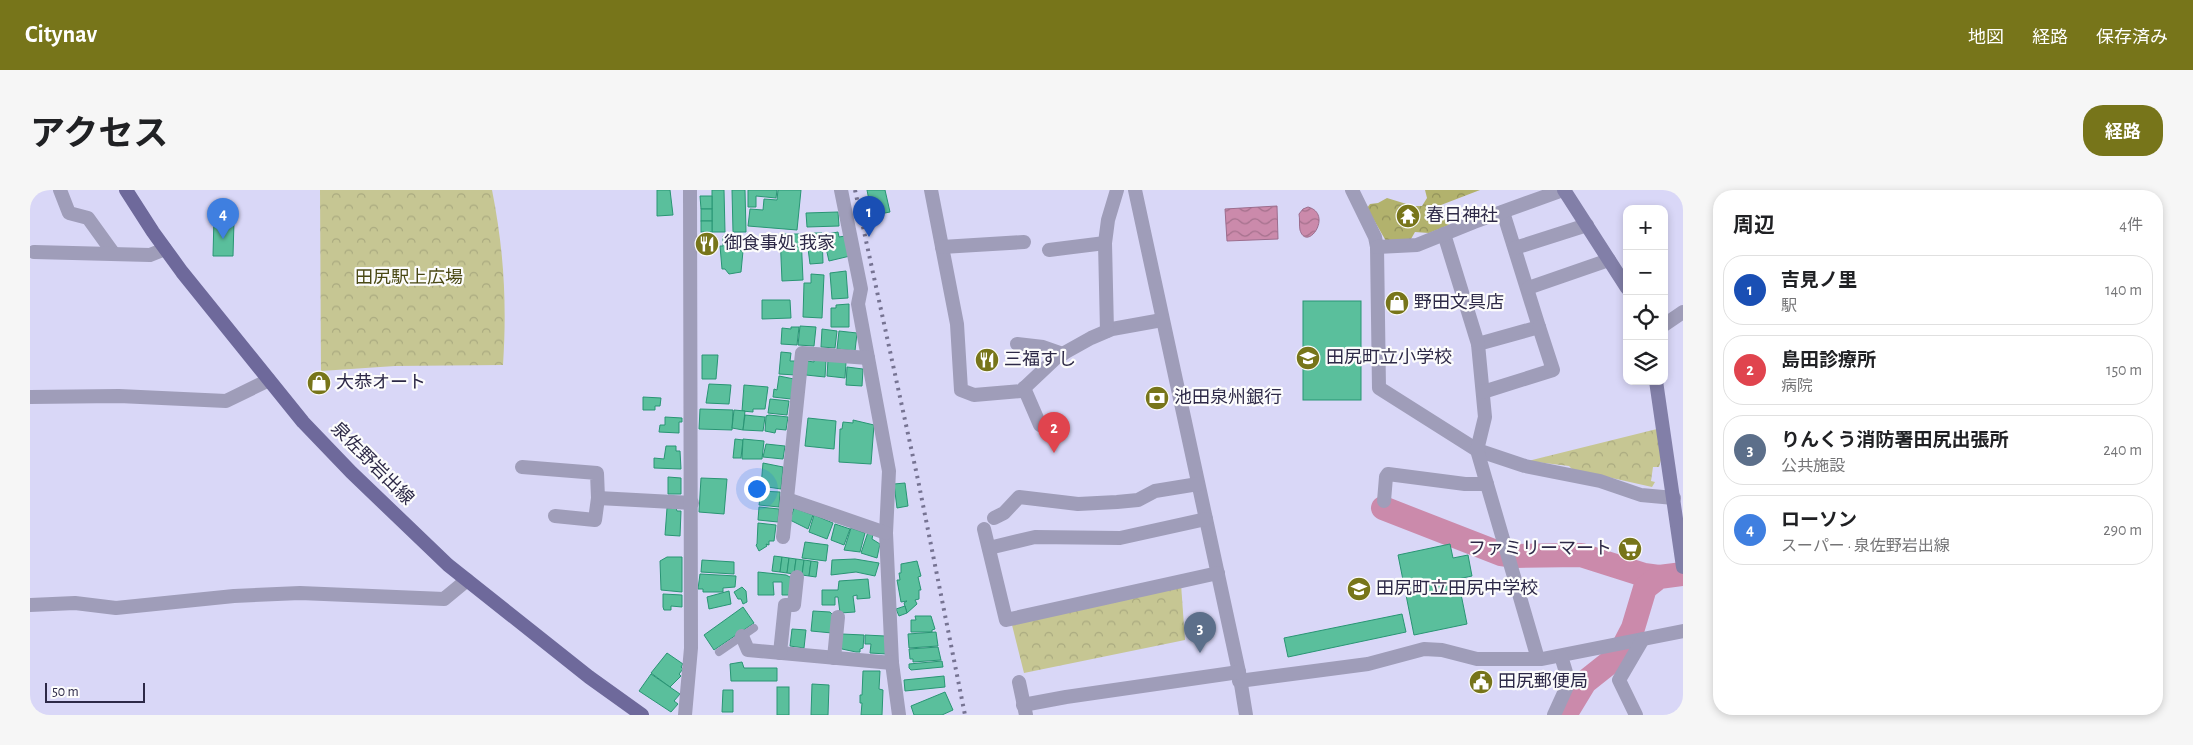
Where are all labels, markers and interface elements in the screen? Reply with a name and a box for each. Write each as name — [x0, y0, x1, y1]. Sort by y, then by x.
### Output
text: Citynav — [25, 23, 97, 47]
text: 地図 — [1968, 29, 2004, 47]
text: 経路 — [2032, 29, 2068, 47]
text: 保存済み — [2096, 29, 2168, 47]
button: 経路 — [2083, 105, 2163, 156]
text: アクセス — [30, 117, 168, 152]
pin: 1 — [853, 196, 885, 237]
pin: 4 — [207, 198, 239, 239]
temple icon: 春日神社 — [1395, 203, 1421, 229]
place label: 春日神社 — [1426, 205, 1498, 225]
map controls — [1623, 205, 1668, 385]
button: + — [1623, 205, 1668, 250]
text: 周辺 — [1733, 215, 1775, 236]
text: 4件 — [2119, 217, 2143, 233]
restaurant icon: 御食事処 我家 — [694, 231, 720, 257]
place label: 御食事処 我家 — [724, 233, 835, 253]
button: − — [1623, 250, 1668, 295]
park label: 田尻駅上広場 — [355, 268, 463, 287]
text: 吉見ノ里 — [1781, 271, 1857, 290]
text: 1 — [1747, 282, 1753, 298]
text: 140 m — [2105, 282, 2142, 298]
shop icon: 野田文具店 — [1384, 290, 1410, 316]
place label: 野田文具店 — [1414, 293, 1504, 312]
button: locate — [1623, 295, 1668, 340]
text: 駅 — [1781, 298, 1797, 314]
button: layers — [1623, 340, 1668, 385]
school or university icon: 田尻町立小学校 — [1295, 345, 1321, 371]
restaurant icon: 三福すし — [974, 347, 1000, 373]
place label: 田尻町立小学校 — [1326, 347, 1452, 367]
place label: 三福すし — [1004, 350, 1076, 369]
text: 島田診療所 — [1781, 351, 1876, 370]
text: 2 — [1746, 362, 1754, 378]
text: 150 m — [2106, 362, 2142, 378]
shop icon: 大恭オート — [306, 370, 332, 396]
place label: 大恭オート — [336, 373, 426, 392]
text: 病院 — [1781, 378, 1813, 394]
bank icon: 池田泉州銀行 — [1144, 385, 1170, 411]
place label: 池田泉州銀行 — [1174, 387, 1282, 407]
pin: 2 — [1038, 412, 1070, 453]
street label: 泉佐野岩出線 — [327, 418, 418, 509]
text: りんくう消防署田尻出張所 — [1781, 431, 2009, 450]
text: 3 — [1747, 442, 1753, 458]
text: 240 m — [2103, 442, 2142, 458]
text: 公共施設 — [1781, 458, 1845, 474]
your location — [744, 476, 770, 502]
text: ローソン — [1781, 511, 1857, 530]
text: 4 — [1746, 522, 1754, 538]
text: 290 m — [2103, 522, 2142, 538]
supermarket icon: ファミリーマート — [1617, 536, 1643, 562]
text: スーパー · 泉佐野岩出線 — [1781, 538, 1950, 554]
place label: ファミリーマート — [1468, 540, 1612, 558]
school or university icon: 田尻町立田尻中学校 — [1346, 576, 1372, 602]
place label: 田尻町立田尻中学校 — [1376, 578, 1538, 598]
pin: 3 — [1184, 612, 1216, 653]
public building icon: 田尻郵便局 — [1468, 669, 1494, 695]
place label: 田尻郵便局 — [1498, 672, 1588, 691]
scale bar — [45, 680, 145, 703]
text: 50 m — [52, 685, 79, 699]

